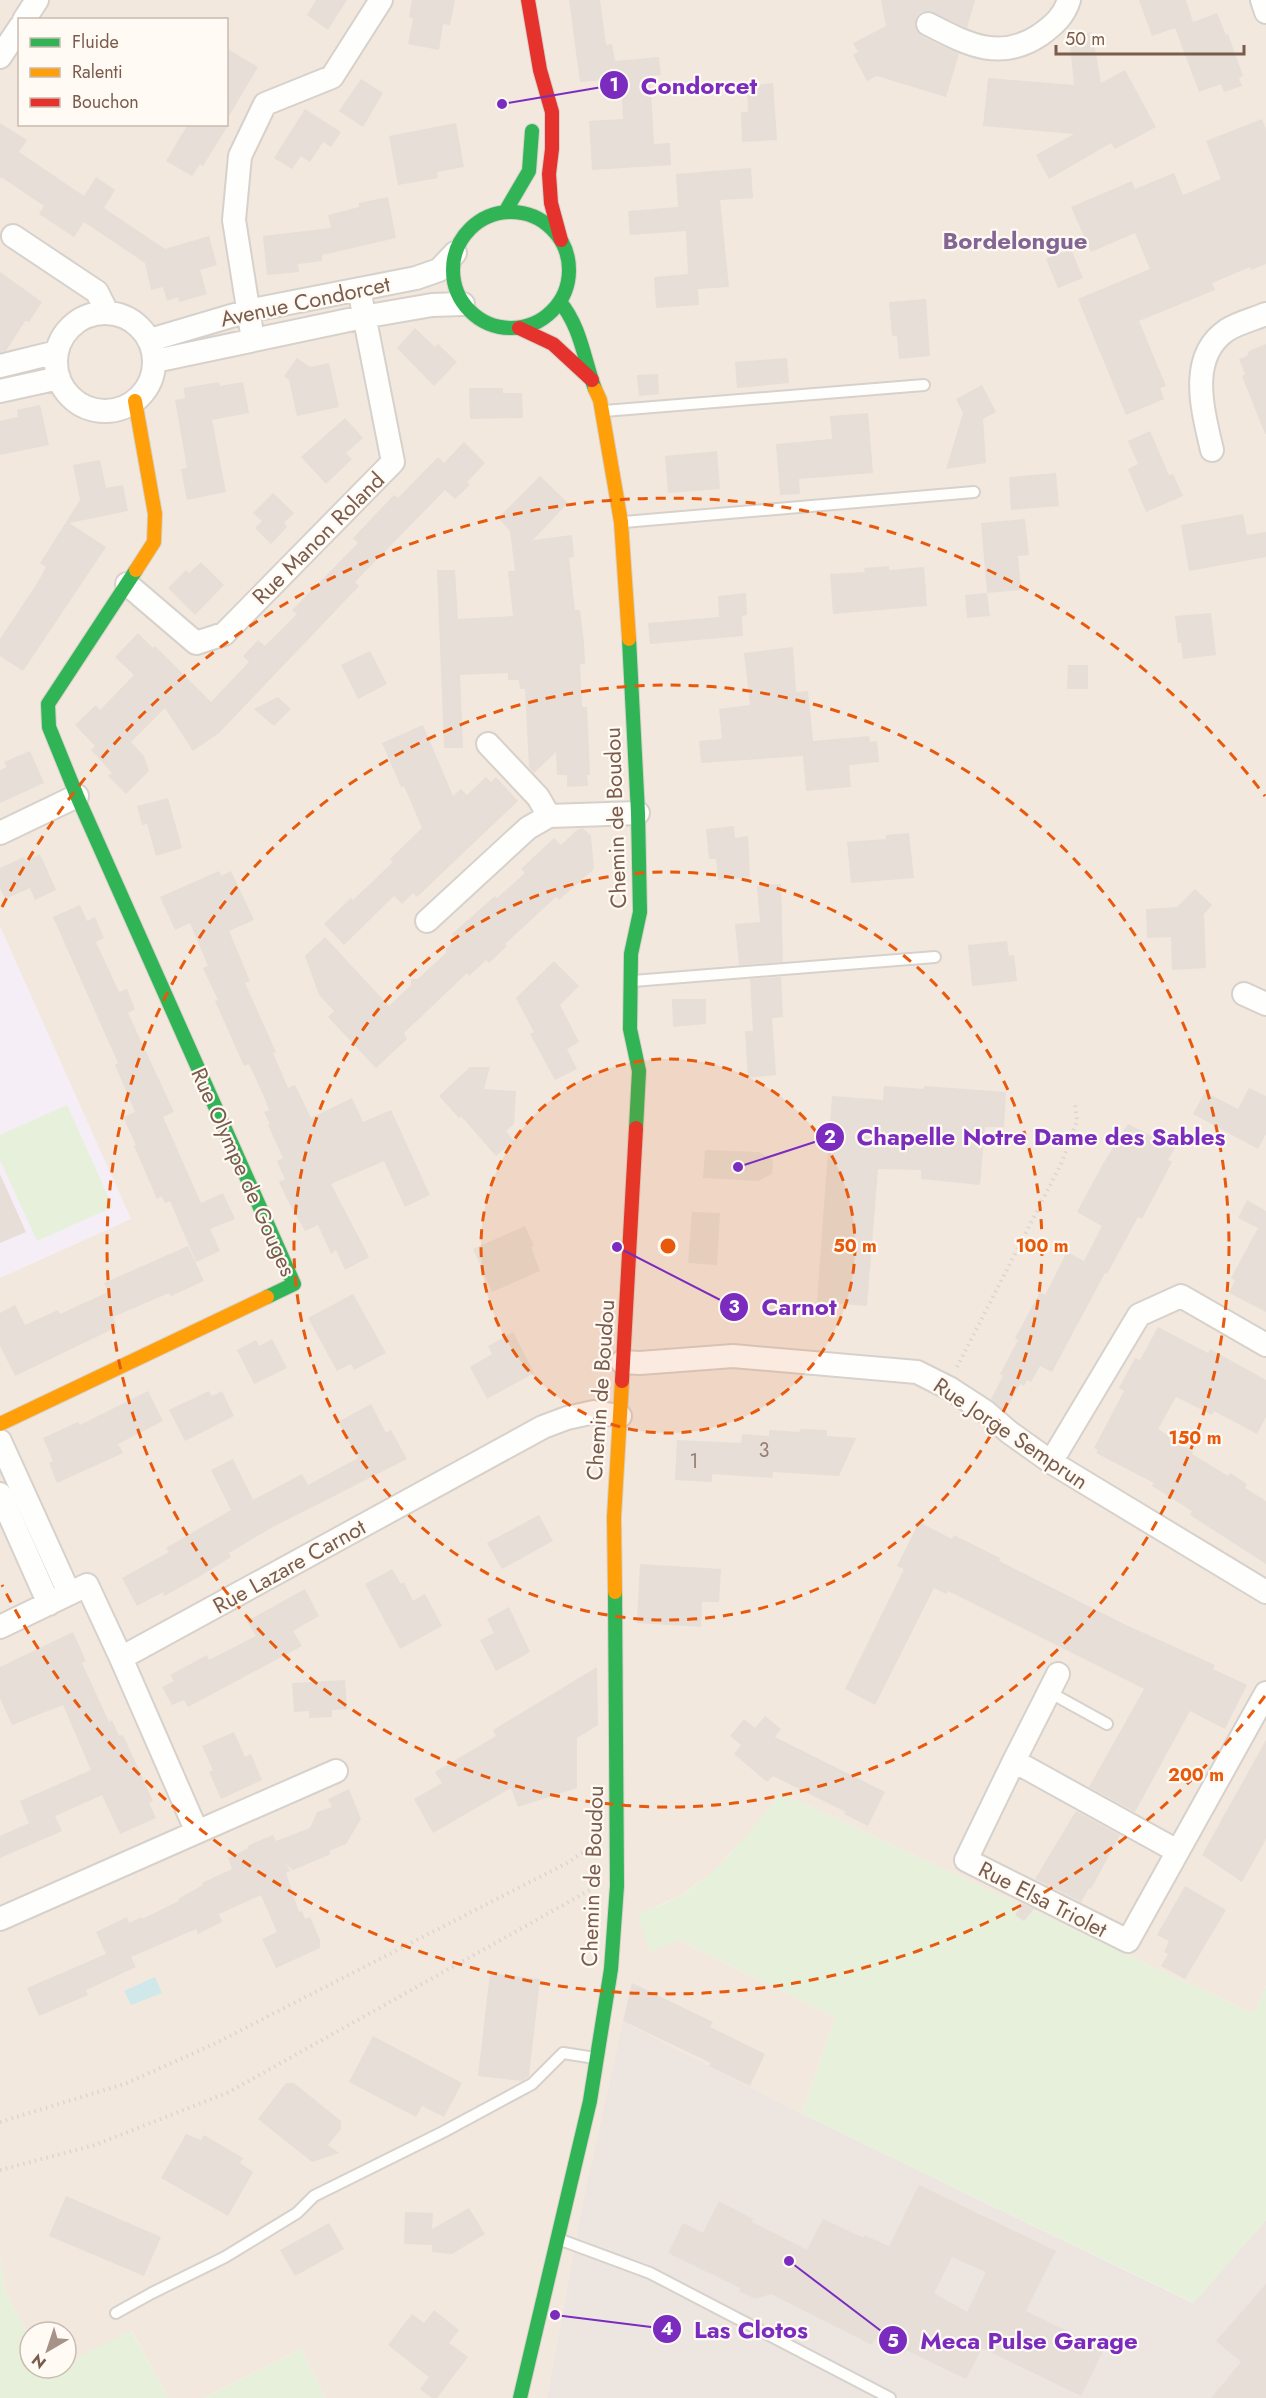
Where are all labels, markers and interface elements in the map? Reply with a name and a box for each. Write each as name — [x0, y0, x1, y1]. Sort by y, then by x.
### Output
legend — [18, 18, 228, 126]
scale bar — [1056, 18, 1244, 56]
text: 50 m — [1065, 26, 1105, 52]
text: Fluide — [72, 29, 119, 55]
text: Ralenti — [72, 59, 123, 85]
callout: Condorcet — [599, 64, 769, 106]
text: Condorcet — [641, 68, 758, 103]
text: 1 — [609, 72, 619, 98]
text: Bouchon — [72, 89, 139, 115]
district label: Bordelongue — [942, 223, 1088, 258]
street label: Avenue Condorcet — [217, 267, 393, 335]
street label: Rue Manon Roland — [244, 464, 392, 612]
street label: Chemin de Boudou — [596, 727, 634, 909]
street label: Rue Olympe de Gouges — [184, 1063, 305, 1282]
callout: Chapelle Notre Dame des Sables — [815, 1116, 1238, 1158]
text: Chapelle Notre Dame des Sables — [857, 1119, 1226, 1154]
text: 2 — [824, 1124, 836, 1150]
text: 50 m — [833, 1233, 877, 1259]
text: 100 m — [1015, 1233, 1069, 1259]
centre of rings — [658, 1236, 678, 1256]
callout: Carnot — [719, 1286, 849, 1328]
text: Carnot — [761, 1289, 837, 1324]
text: 3 — [728, 1294, 740, 1320]
street label: Chemin de Boudou — [578, 1298, 622, 1482]
street label: Rue Jorge Semprun — [927, 1369, 1095, 1497]
text: 150 m — [1169, 1425, 1221, 1451]
house number: 3 — [759, 1436, 770, 1465]
house number: 1 — [690, 1447, 699, 1476]
street label: Rue Lazare Carnot — [207, 1510, 372, 1621]
text: 200 m — [1168, 1762, 1224, 1788]
street label: Chemin de Boudou — [573, 1785, 611, 1967]
street label: Rue Elsa Triolet — [973, 1853, 1113, 1945]
callout: Las Clotos — [652, 2308, 820, 2350]
text: Las Clotos — [694, 2312, 808, 2347]
text: 4 — [661, 2316, 673, 2342]
callout: Meca Pulse Garage — [878, 2319, 1150, 2361]
north arrow — [18, 2320, 78, 2380]
text: Meca Pulse Garage — [920, 2323, 1138, 2358]
text: 5 — [887, 2328, 899, 2354]
text: N — [27, 2348, 51, 2374]

